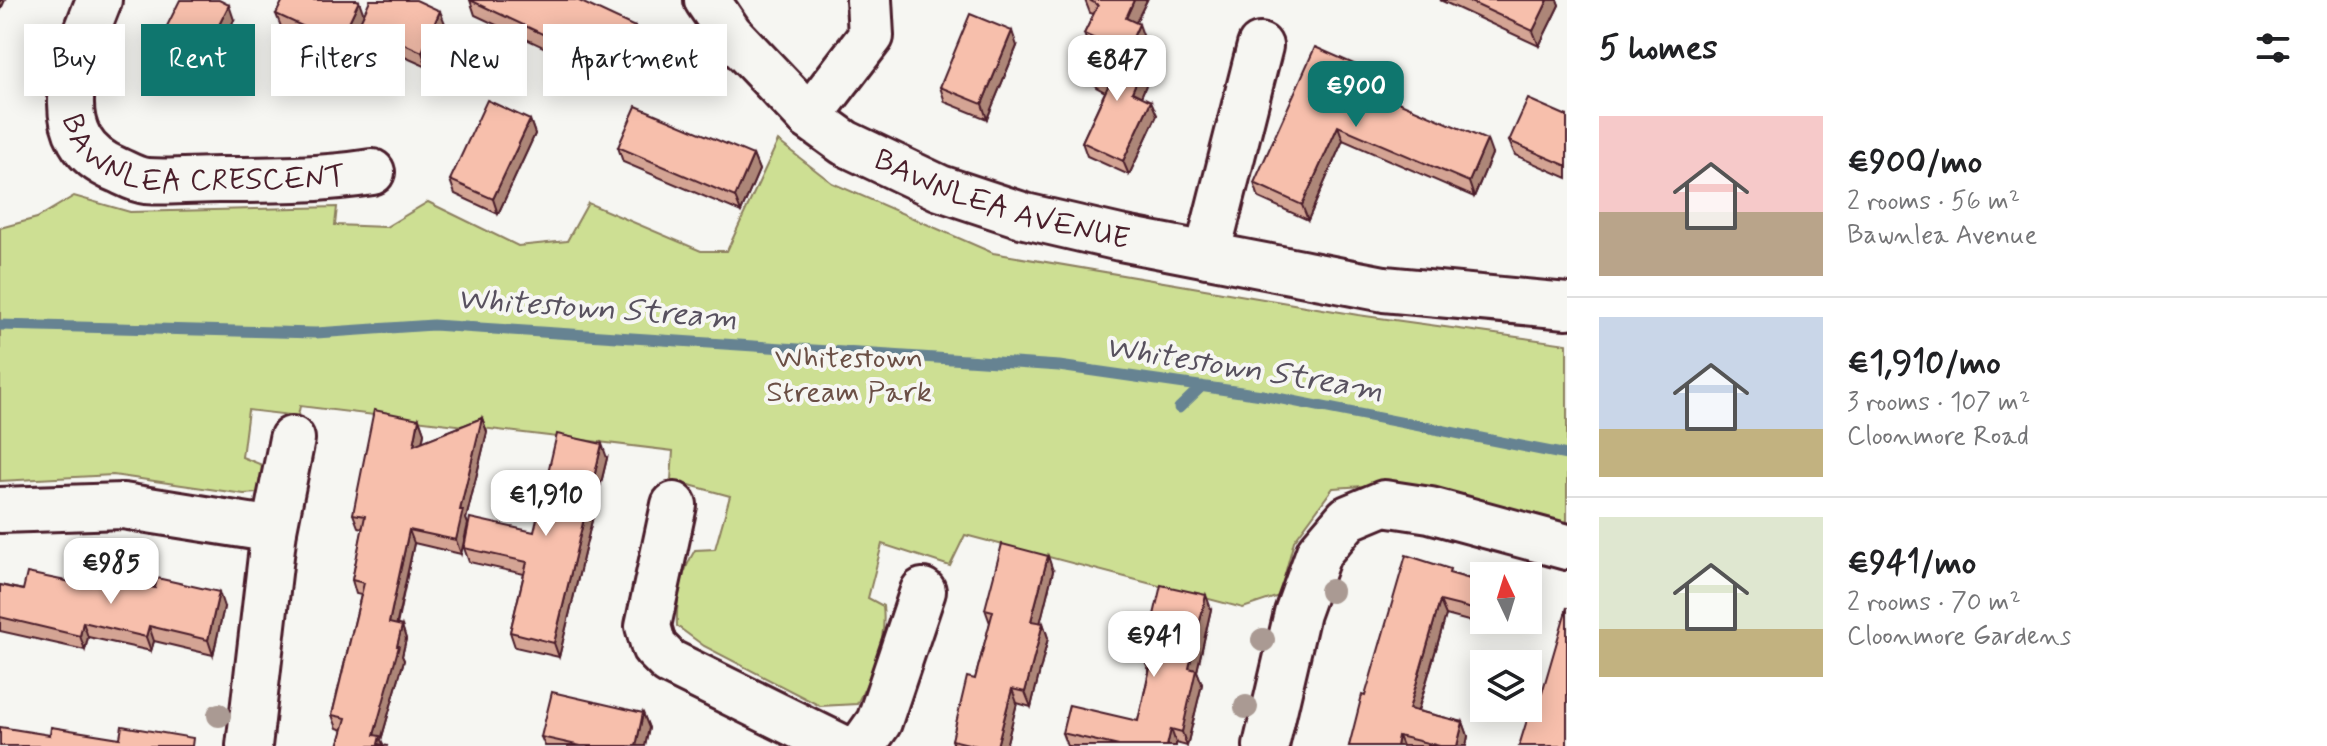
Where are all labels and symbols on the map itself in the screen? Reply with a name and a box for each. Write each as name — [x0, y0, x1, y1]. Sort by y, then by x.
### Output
pin: €847 — [1070, 35, 1164, 103]
pin: €900 — [1309, 61, 1403, 129]
street label: BAWNLEA CRESCENT — [52, 110, 347, 201]
street label: BAWNLEA AVENUE — [868, 140, 1133, 259]
water label: Whitestown Stream — [455, 278, 739, 340]
water label: Whitestown Stream — [1102, 326, 1386, 412]
park label: Whitestown Stream Park — [766, 339, 932, 412]
pin: €1,910 — [481, 470, 611, 538]
pin: €985 — [64, 538, 158, 606]
north arrow — [1470, 562, 1542, 634]
pin: €941 — [1107, 611, 1201, 679]

